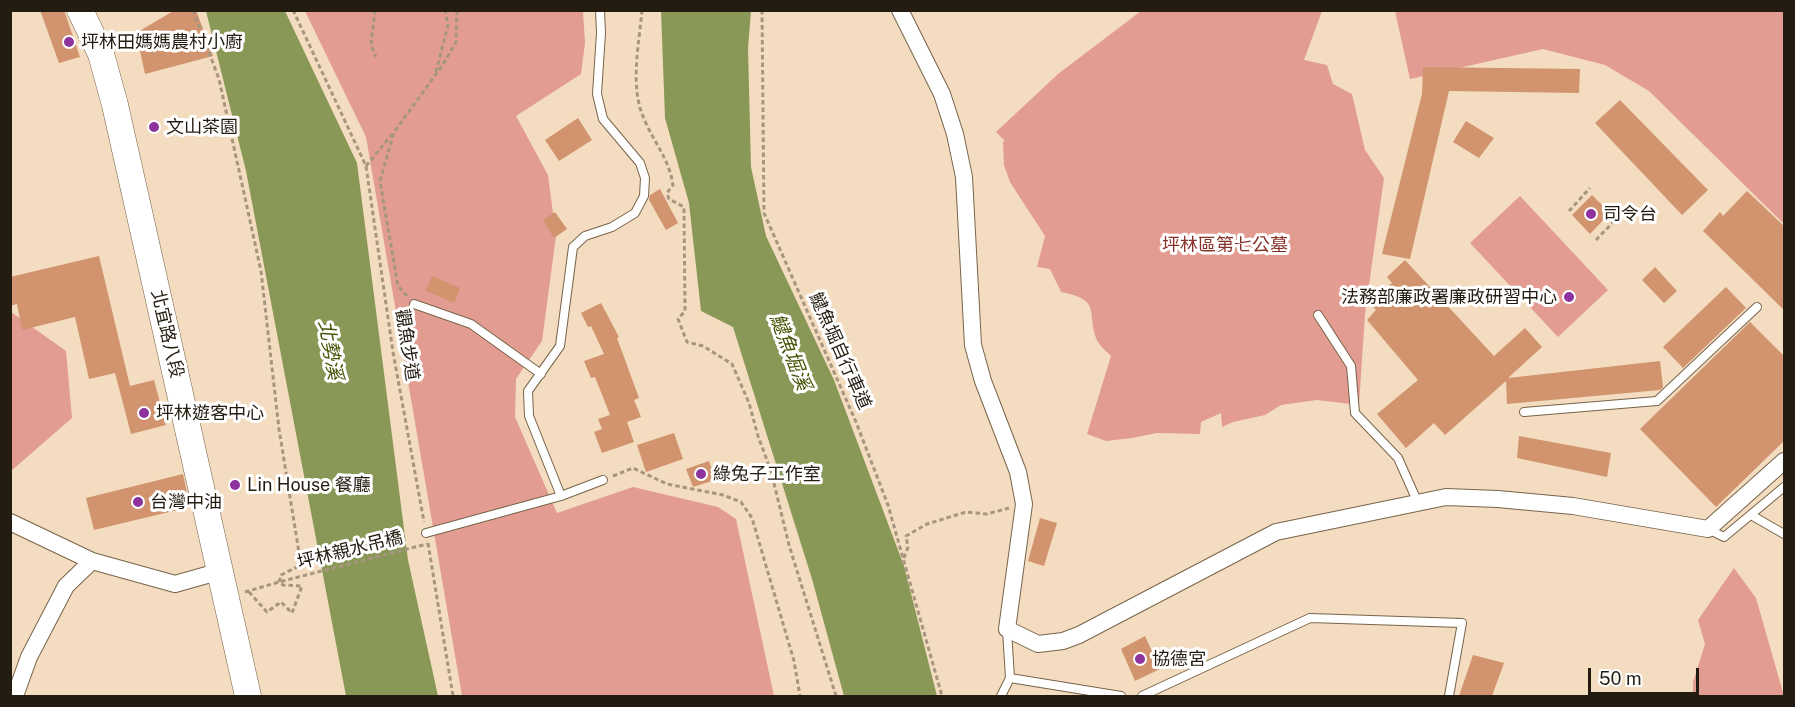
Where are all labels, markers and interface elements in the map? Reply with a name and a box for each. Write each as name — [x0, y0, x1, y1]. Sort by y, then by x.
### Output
place label: 坪林田媽媽農村小廚 — [81, 31, 243, 53]
marker: 坪林田媽媽農村小廚 — [62, 35, 76, 49]
place label: 文山茶園 — [166, 116, 238, 138]
marker: 文山茶園 — [147, 120, 161, 134]
place label: 司令台 — [1603, 203, 1657, 225]
marker: 司令台 — [1584, 207, 1598, 221]
park label: 坪林區第七公墓 — [1162, 234, 1288, 256]
place label: 法務部廉政署廉政研習中心 — [1341, 286, 1557, 308]
street label: 北宜路八段 — [146, 288, 188, 380]
street label: 𩻸魚堀自行車道 — [805, 289, 875, 413]
marker: 法務部廉政署廉政研習中心 — [1562, 290, 1576, 304]
street label: 觀魚步道 — [391, 308, 423, 382]
water label: 𩻸魚堀溪 — [764, 310, 816, 394]
water label: 北勢溪 — [313, 318, 347, 382]
place label: 坪林遊客中心 — [156, 402, 264, 424]
marker: 坪林遊客中心 — [137, 406, 151, 420]
place label: 綠兔子工作室 — [713, 463, 821, 485]
marker: 綠兔子工作室 — [694, 467, 708, 481]
place label: Lin House 餐廳 — [247, 474, 371, 496]
marker: Lin House 餐廳 — [228, 478, 242, 492]
place label: 台灣中油 — [150, 491, 222, 513]
marker: 台灣中油 — [131, 495, 145, 509]
street label: 坪林親水吊橋 — [295, 526, 405, 574]
place label: 協德宮 — [1152, 648, 1206, 670]
marker: 協德宮 — [1133, 652, 1147, 666]
scale bar — [1591, 656, 1702, 694]
text: 50 m — [1599, 668, 1642, 689]

